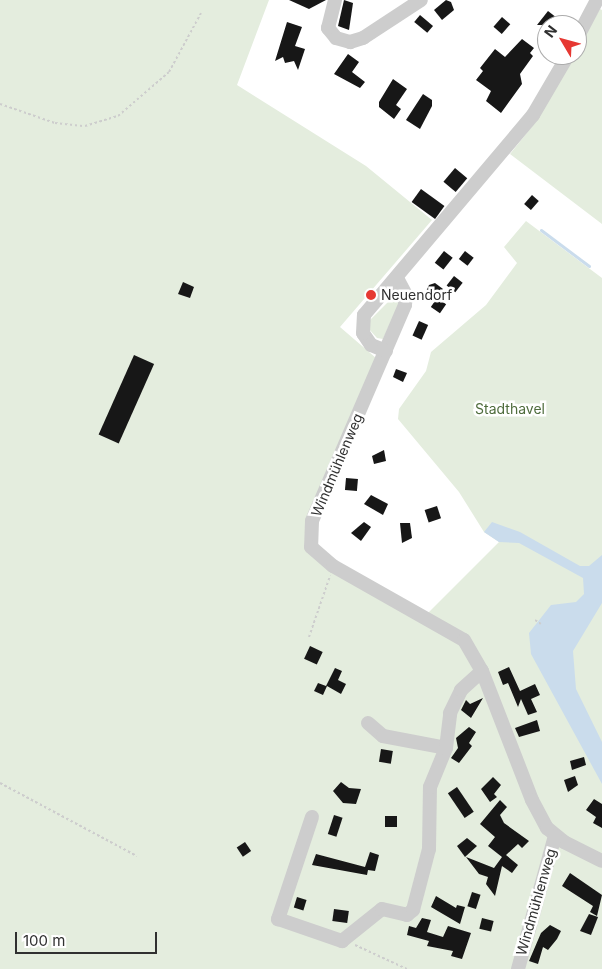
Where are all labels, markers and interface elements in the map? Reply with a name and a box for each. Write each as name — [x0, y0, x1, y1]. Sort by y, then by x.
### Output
north arrow — [537, 15, 587, 65]
text: N — [540, 22, 560, 41]
place label: Neuendorf — [381, 287, 452, 303]
marker: Neuendorf — [365, 289, 377, 301]
park label: Stadthavel — [475, 401, 545, 417]
street label: Windmühlenweg — [308, 411, 366, 519]
street label: Windmühlenweg — [513, 847, 559, 957]
scale bar — [18, 922, 160, 954]
text: 100 m — [23, 931, 65, 950]

